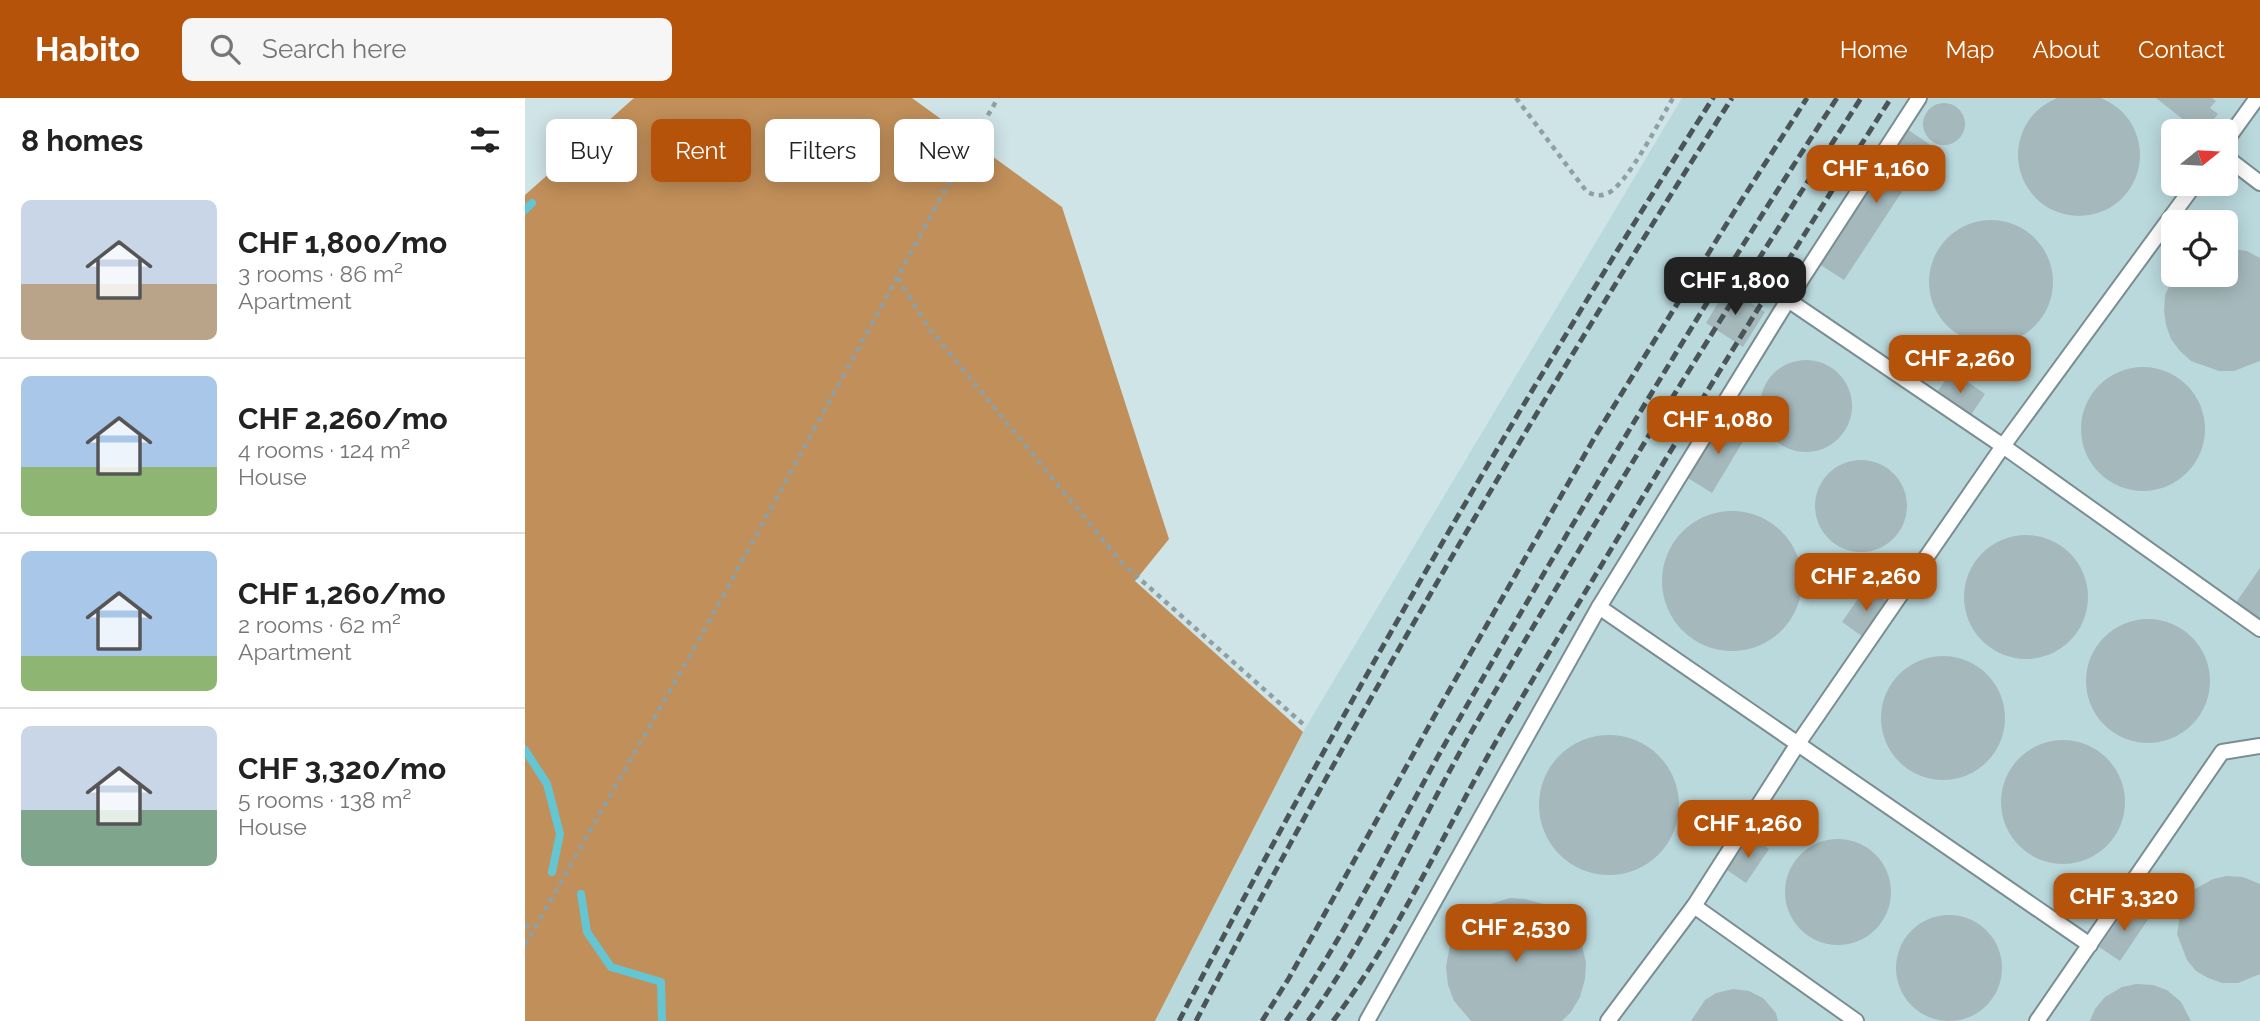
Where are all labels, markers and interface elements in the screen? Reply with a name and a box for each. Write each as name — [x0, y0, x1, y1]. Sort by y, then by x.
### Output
search box — [182, 18, 672, 81]
text: Habito — [35, 30, 140, 69]
icon: search — [206, 30, 244, 68]
text: Search here — [262, 34, 406, 64]
text: Home — [1840, 35, 1908, 64]
text: Map — [1946, 35, 1994, 64]
text: About — [2032, 35, 2100, 64]
text: Contact — [2138, 35, 2225, 64]
chip: Buy — [546, 119, 637, 182]
chip: Rent — [651, 119, 751, 182]
chip: Filters — [765, 119, 880, 182]
chip: New — [894, 119, 994, 182]
north arrow — [2161, 119, 2238, 196]
map controls — [2161, 119, 2238, 287]
icon: filters — [466, 121, 504, 159]
text: 8 homes — [21, 123, 143, 158]
pin: CHF 1,160 — [1796, 146, 1956, 205]
text: CHF 1,160 — [1822, 154, 1930, 181]
button: locate — [2161, 210, 2238, 287]
text: CHF 1,800/mo — [238, 225, 447, 260]
icon: home — [77, 228, 161, 312]
pin: CHF 1,800 — [1655, 258, 1815, 317]
text: 3 rooms · 86 m² — [238, 260, 403, 287]
text: CHF 1,800 — [1680, 266, 1790, 293]
text: Apartment — [238, 287, 352, 314]
pin: CHF 2,260 — [1880, 336, 2040, 395]
text: CHF 2,260 — [1905, 344, 2015, 371]
pin: CHF 1,080 — [1638, 396, 1798, 456]
text: CHF 2,260/mo — [238, 401, 448, 436]
icon: home — [77, 404, 161, 488]
text: CHF 1,080 — [1663, 405, 1773, 432]
text: 4 rooms · 124 m² — [238, 436, 410, 463]
text: House — [238, 463, 307, 490]
pin: CHF 2,260 — [1786, 554, 1946, 613]
text: CHF 2,260 — [1811, 562, 1921, 589]
text: CHF 1,260/mo — [238, 576, 446, 611]
icon: home — [77, 579, 161, 663]
text: 2 rooms · 62 m² — [238, 611, 401, 638]
text: Apartment — [238, 638, 352, 665]
text: CHF 3,320/mo — [238, 751, 446, 786]
icon: home — [77, 754, 161, 838]
text: 5 rooms · 138 m² — [238, 786, 412, 813]
pin: CHF 1,260 — [1668, 800, 1828, 860]
text: CHF 1,260 — [1694, 809, 1802, 836]
text: House — [238, 813, 307, 840]
pin: CHF 3,320 — [2044, 874, 2204, 933]
text: CHF 3,320 — [2069, 882, 2179, 909]
pin: CHF 2,530 — [1436, 904, 1596, 964]
text: CHF 2,530 — [1461, 913, 1571, 940]

